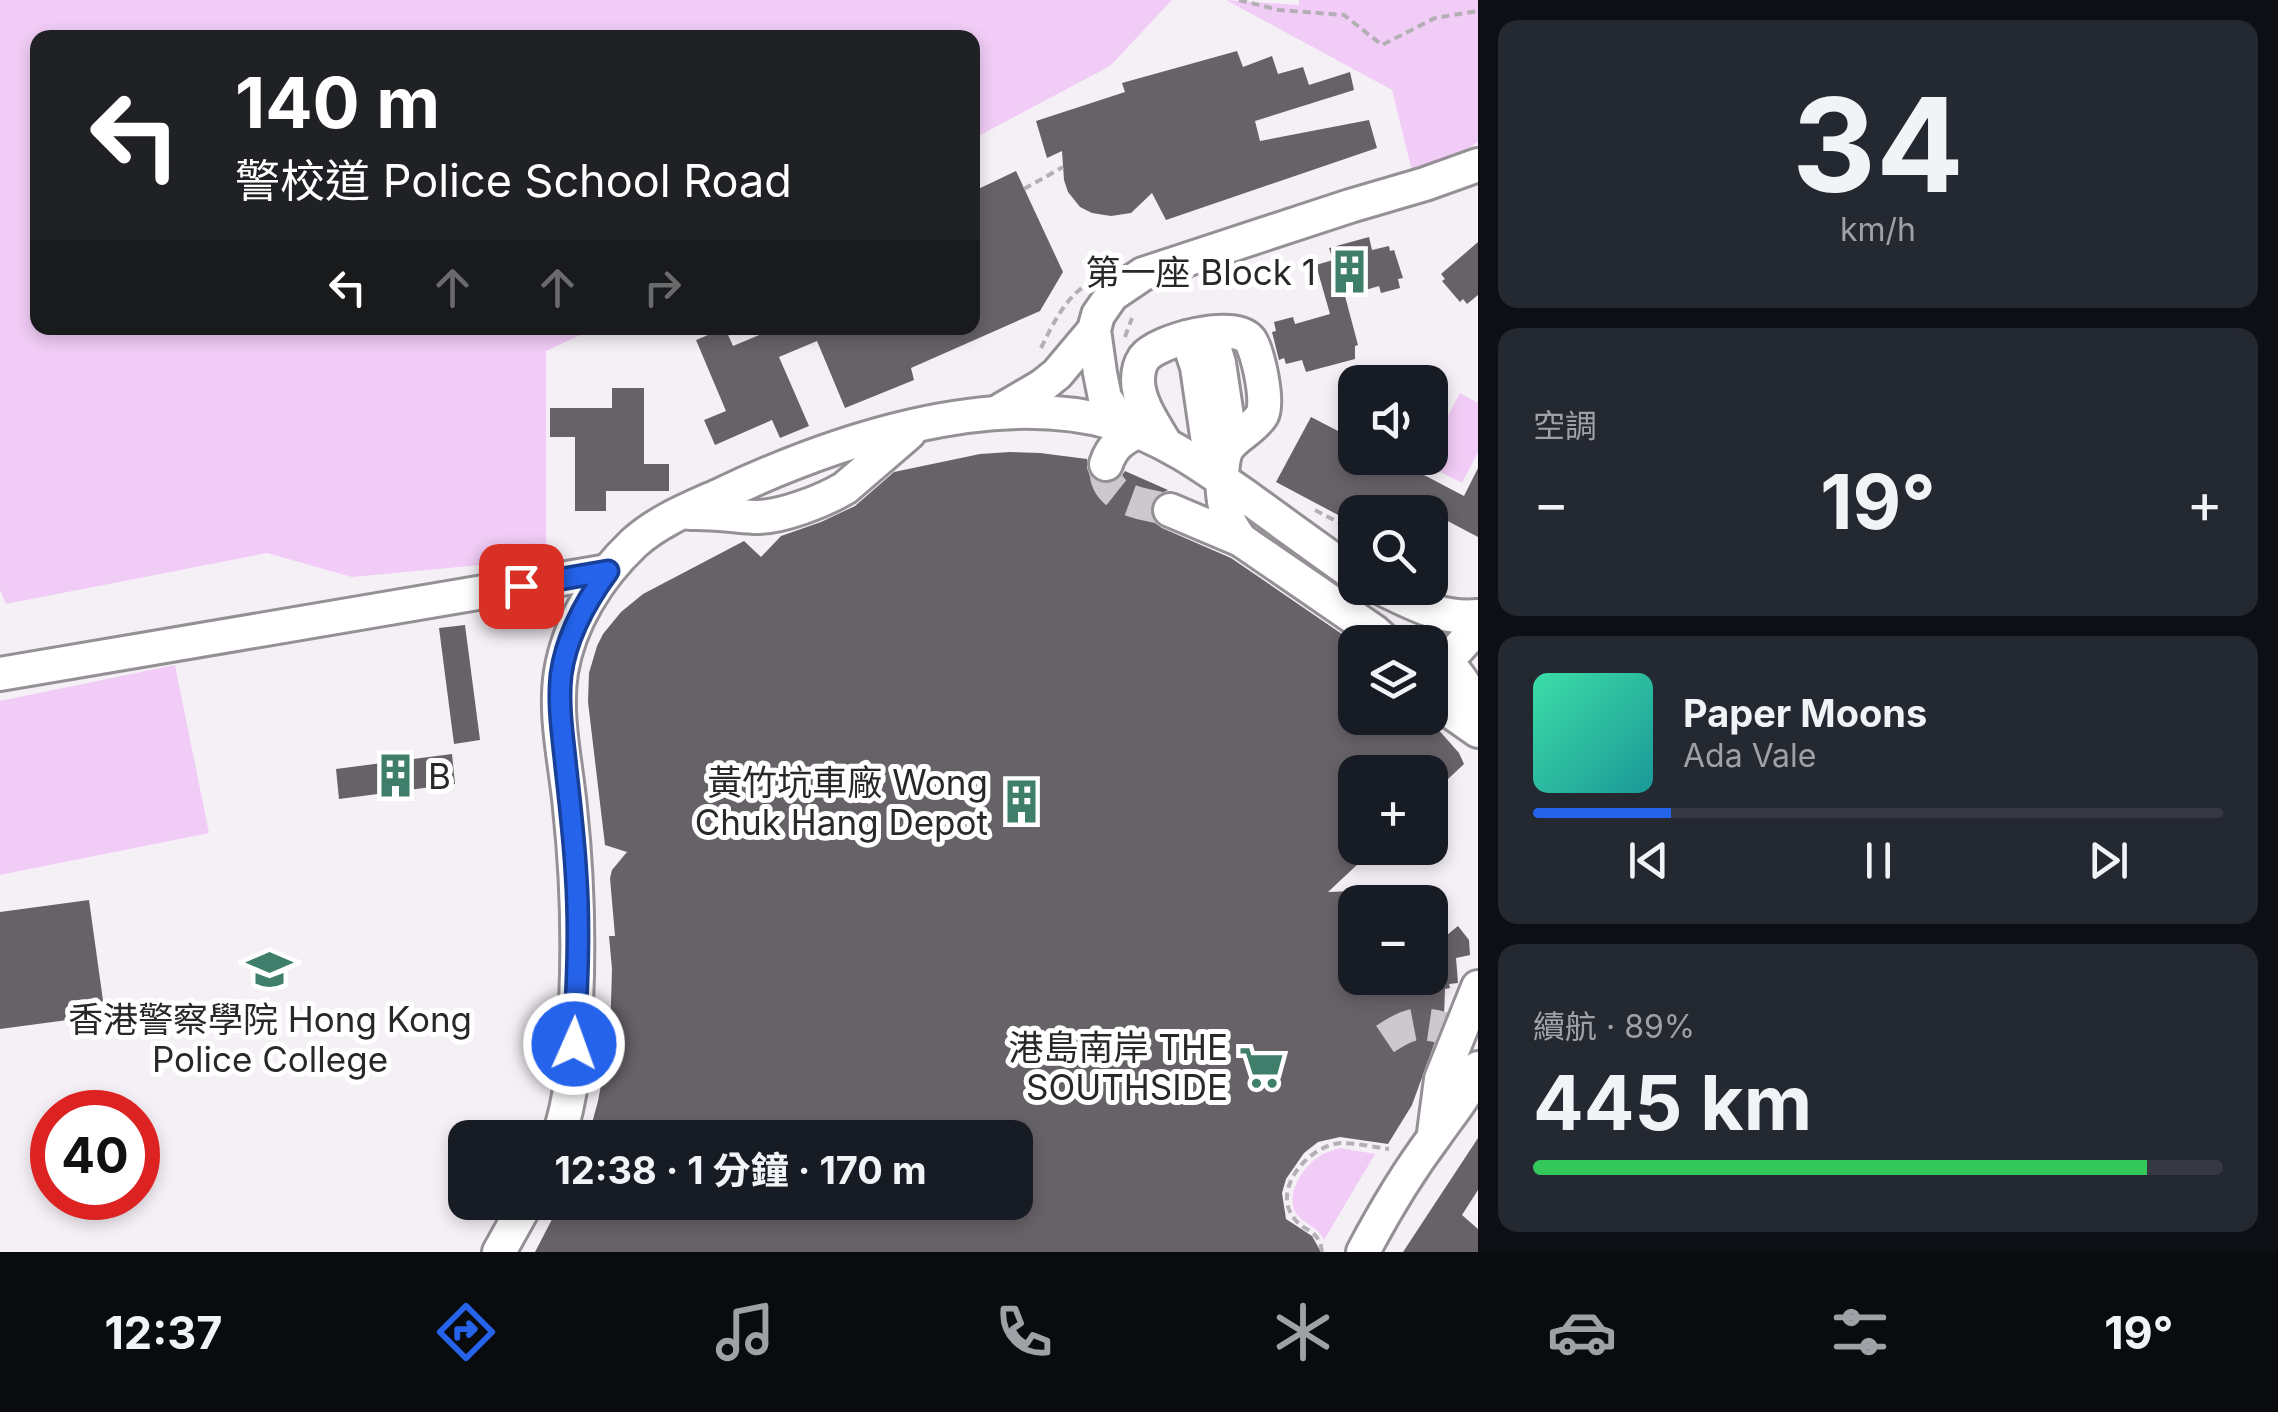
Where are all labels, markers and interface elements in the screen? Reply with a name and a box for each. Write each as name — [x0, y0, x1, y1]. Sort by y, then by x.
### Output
text: 140 m — [235, 60, 440, 145]
text: 34 — [1792, 66, 1964, 223]
icon: left — [70, 70, 200, 200]
text: 警校道 Police School Road — [235, 153, 792, 208]
text: km/h — [1840, 210, 1916, 249]
building icon: 第一座 Block 1 — [1325, 248, 1373, 296]
place label: 第一座 Block 1 — [1086, 251, 1316, 293]
icon: left — [320, 260, 375, 315]
icon: ahead — [425, 260, 480, 315]
icon: ahead — [530, 260, 585, 315]
icon: right — [635, 260, 690, 315]
map controls — [1338, 365, 1448, 995]
button: sound — [1338, 365, 1448, 475]
text: 空調 — [1533, 406, 1597, 445]
text: 19° — [1820, 456, 1936, 547]
text: − — [1533, 470, 1569, 536]
text: + — [2187, 470, 2223, 536]
button: search — [1338, 495, 1448, 605]
pin — [479, 544, 564, 629]
icon: arrive — [494, 559, 549, 614]
button: layers — [1338, 625, 1448, 735]
text: Paper Moons — [1683, 690, 1927, 736]
text: Ada Vale — [1683, 736, 1816, 775]
building icon: B — [371, 752, 419, 800]
place label: B — [428, 755, 451, 797]
button: + — [1338, 755, 1448, 865]
place label: 黃竹坑車廠 Wong Chuk Hang Depot — [695, 761, 988, 843]
building icon: 黃竹坑車廠 Wong Chuk Hang Depot — [997, 778, 1045, 826]
icon: previous — [1621, 833, 1676, 888]
icon: pause — [1851, 833, 1906, 888]
icon: next — [2081, 833, 2136, 888]
button: − — [1338, 885, 1448, 995]
school or university icon: 香港警察學院 Hong Kong Police College — [246, 945, 294, 993]
position arrow — [522, 992, 626, 1096]
place label: 香港警察學院 Hong Kong Police College — [68, 998, 472, 1080]
text: 續航 · 89% — [1533, 1007, 1695, 1046]
place label: 港島南岸 THE SOUTHSIDE — [1009, 1026, 1228, 1108]
supermarket icon: 港島南岸 THE SOUTHSIDE — [1237, 1043, 1285, 1091]
text: 445 km — [1533, 1057, 1812, 1148]
speed limit sign: 40 — [30, 1090, 160, 1220]
text: 12:38 · 1 分鐘 · 170 m — [554, 1147, 927, 1193]
icon: directions — [431, 1297, 501, 1367]
icon: music — [710, 1297, 780, 1367]
icon: phone — [989, 1297, 1059, 1367]
icon: climate — [1268, 1297, 1338, 1367]
icon: car — [1547, 1297, 1617, 1367]
icon: filters — [1825, 1297, 1895, 1367]
text: 12:37 — [104, 1305, 222, 1360]
text: 19° — [2104, 1305, 2174, 1360]

